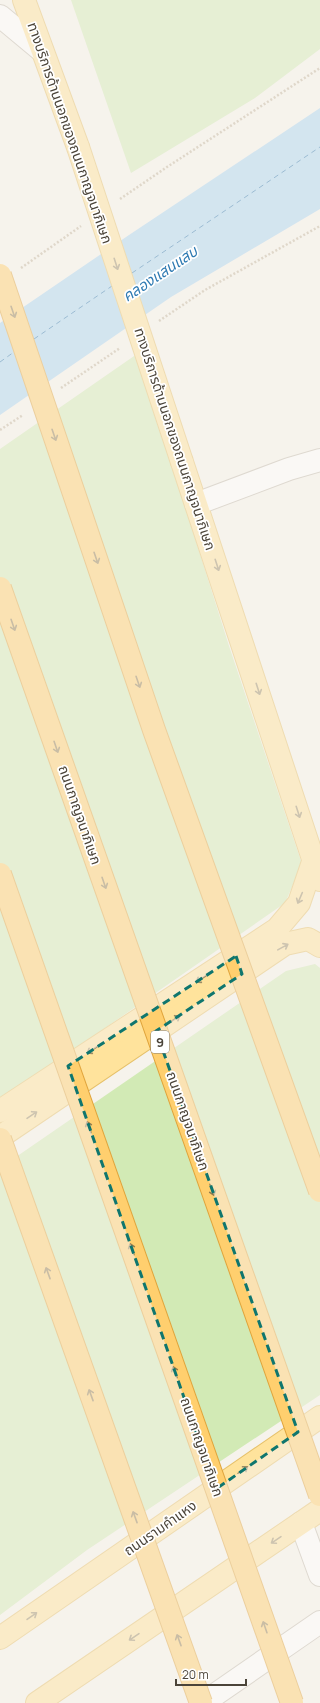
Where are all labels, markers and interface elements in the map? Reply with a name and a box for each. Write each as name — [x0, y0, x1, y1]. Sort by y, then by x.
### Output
street label: ทางบริการด้านนอกของถนนกาญจนาภิเษก — [24, 20, 117, 246]
water label: คลองแสนแสบ — [118, 240, 202, 307]
one-way arrow — [113, 258, 121, 270]
one-way arrow — [9, 306, 17, 318]
street label: ทางบริการด้านนอกของถนนกาญจนาภิเษก — [130, 325, 221, 553]
one-way arrow — [51, 429, 59, 441]
one-way arrow — [93, 552, 100, 565]
one-way arrow — [213, 559, 221, 571]
one-way arrow — [10, 618, 17, 631]
one-way arrow — [135, 675, 142, 688]
one-way arrow — [254, 682, 262, 694]
one-way arrow — [53, 741, 61, 753]
street label: ถนนกาญจนาภิเษก — [55, 763, 106, 867]
one-way arrow — [294, 806, 302, 818]
one-way arrow — [101, 876, 108, 889]
one-way arrow — [296, 892, 303, 904]
one-way arrow — [277, 942, 289, 950]
one-way arrow — [195, 975, 206, 983]
one-way arrow — [169, 1015, 180, 1023]
road number: 9 — [151, 1031, 169, 1053]
one-way arrow — [86, 1047, 98, 1055]
street label: ถนนกาญจนาภิเษก — [163, 1069, 214, 1173]
one-way arrow — [27, 1111, 38, 1120]
one-way arrow — [85, 1120, 92, 1133]
one-way arrow — [209, 1184, 217, 1196]
one-way arrow — [128, 1244, 136, 1256]
one-way arrow — [43, 1267, 51, 1279]
one-way arrow — [171, 1366, 179, 1378]
one-way arrow — [87, 1389, 95, 1401]
street label: ถนนกาญจนาภิเษก — [177, 1395, 228, 1499]
one-way arrow — [237, 1466, 248, 1474]
street label: ถนนรามคำแหง — [120, 1496, 200, 1560]
one-way arrow — [131, 1511, 138, 1524]
one-way arrow — [271, 1536, 282, 1544]
one-way arrow — [26, 1612, 37, 1620]
one-way arrow — [261, 1620, 268, 1633]
one-way arrow — [129, 1633, 140, 1641]
one-way arrow — [174, 1634, 182, 1646]
scale bar — [176, 1661, 246, 1687]
text: 20 m — [182, 1666, 209, 1683]

